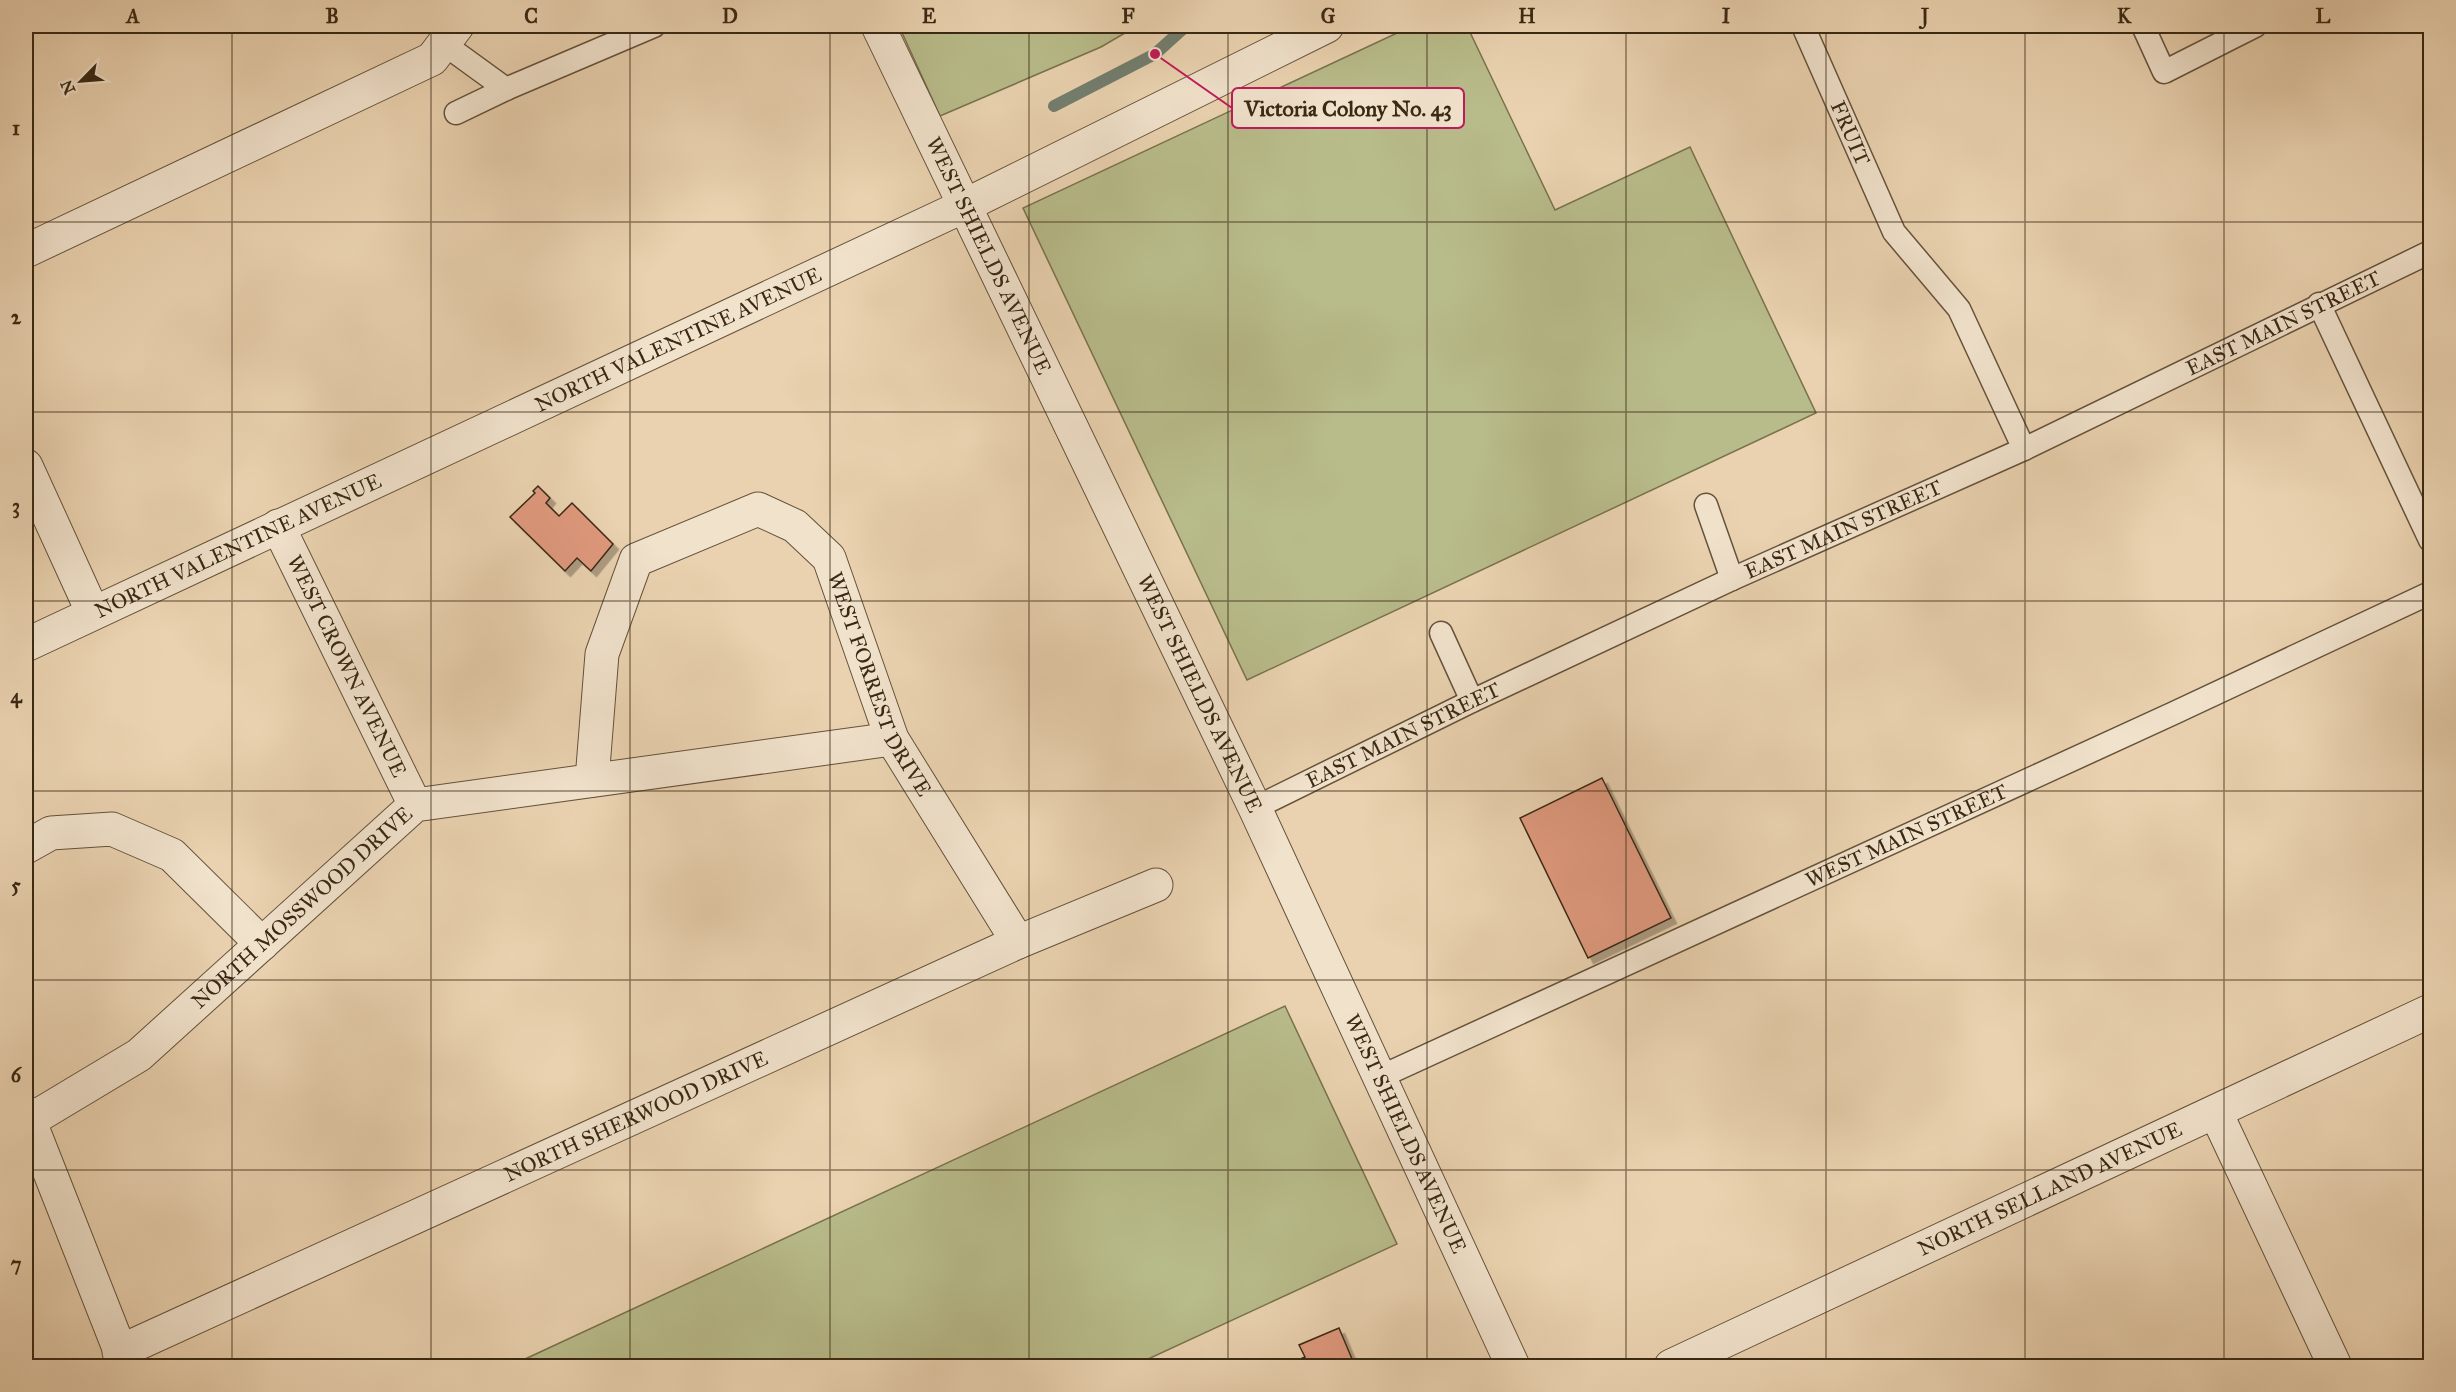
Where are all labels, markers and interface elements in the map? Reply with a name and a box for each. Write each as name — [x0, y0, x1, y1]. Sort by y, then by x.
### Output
text: A — [124, 4, 140, 28]
text: B — [325, 4, 339, 28]
text: C — [524, 4, 538, 28]
text: D — [722, 4, 738, 28]
text: E — [922, 4, 937, 28]
text: F — [1121, 4, 1135, 28]
text: G — [1321, 4, 1336, 28]
text: H — [1518, 4, 1536, 28]
text: I — [1722, 4, 1731, 28]
text: J — [1918, 4, 1930, 30]
text: K — [2117, 4, 2132, 28]
text: L — [2316, 4, 2331, 28]
north arrow — [51, 51, 111, 111]
text: N — [56, 77, 79, 97]
callout: Victoria Colony No. 43 — [1232, 88, 1464, 128]
text: Victoria Colony No. 43 — [1243, 95, 1452, 122]
street label: FRUIT — [1825, 97, 1876, 169]
text: 1 — [12, 116, 20, 140]
street label: WEST SHIELDS AVENUE — [920, 133, 1057, 379]
street label: NORTH VALENTINE AVENUE — [531, 262, 825, 418]
street label: EAST MAIN STREET — [2182, 265, 2385, 381]
text: 2 — [11, 305, 22, 329]
street label: NORTH VALENTINE AVENUE — [91, 468, 385, 624]
street label: EAST MAIN STREET — [1741, 474, 1946, 585]
text: 3 — [12, 494, 20, 519]
street label: WEST CROWN AVENUE — [281, 551, 412, 781]
street label: WEST FORREST DRIVE — [822, 568, 937, 801]
street label: WEST SHIELDS AVENUE — [1131, 570, 1268, 817]
street label: EAST MAIN STREET — [1302, 677, 1504, 794]
text: 4 — [10, 684, 22, 709]
street label: WEST MAIN STREET — [1801, 778, 2011, 893]
street label: NORTH MOSSWOOD DRIVE — [186, 801, 418, 1014]
text: 5 — [11, 873, 21, 897]
street label: WEST SHIELDS AVENUE — [1339, 1010, 1472, 1258]
street label: NORTH SHERWOOD DRIVE — [500, 1045, 772, 1188]
text: 6 — [11, 1063, 23, 1087]
street label: NORTH SELLAND AVENUE — [1913, 1116, 2186, 1262]
text: 7 — [11, 1252, 22, 1276]

